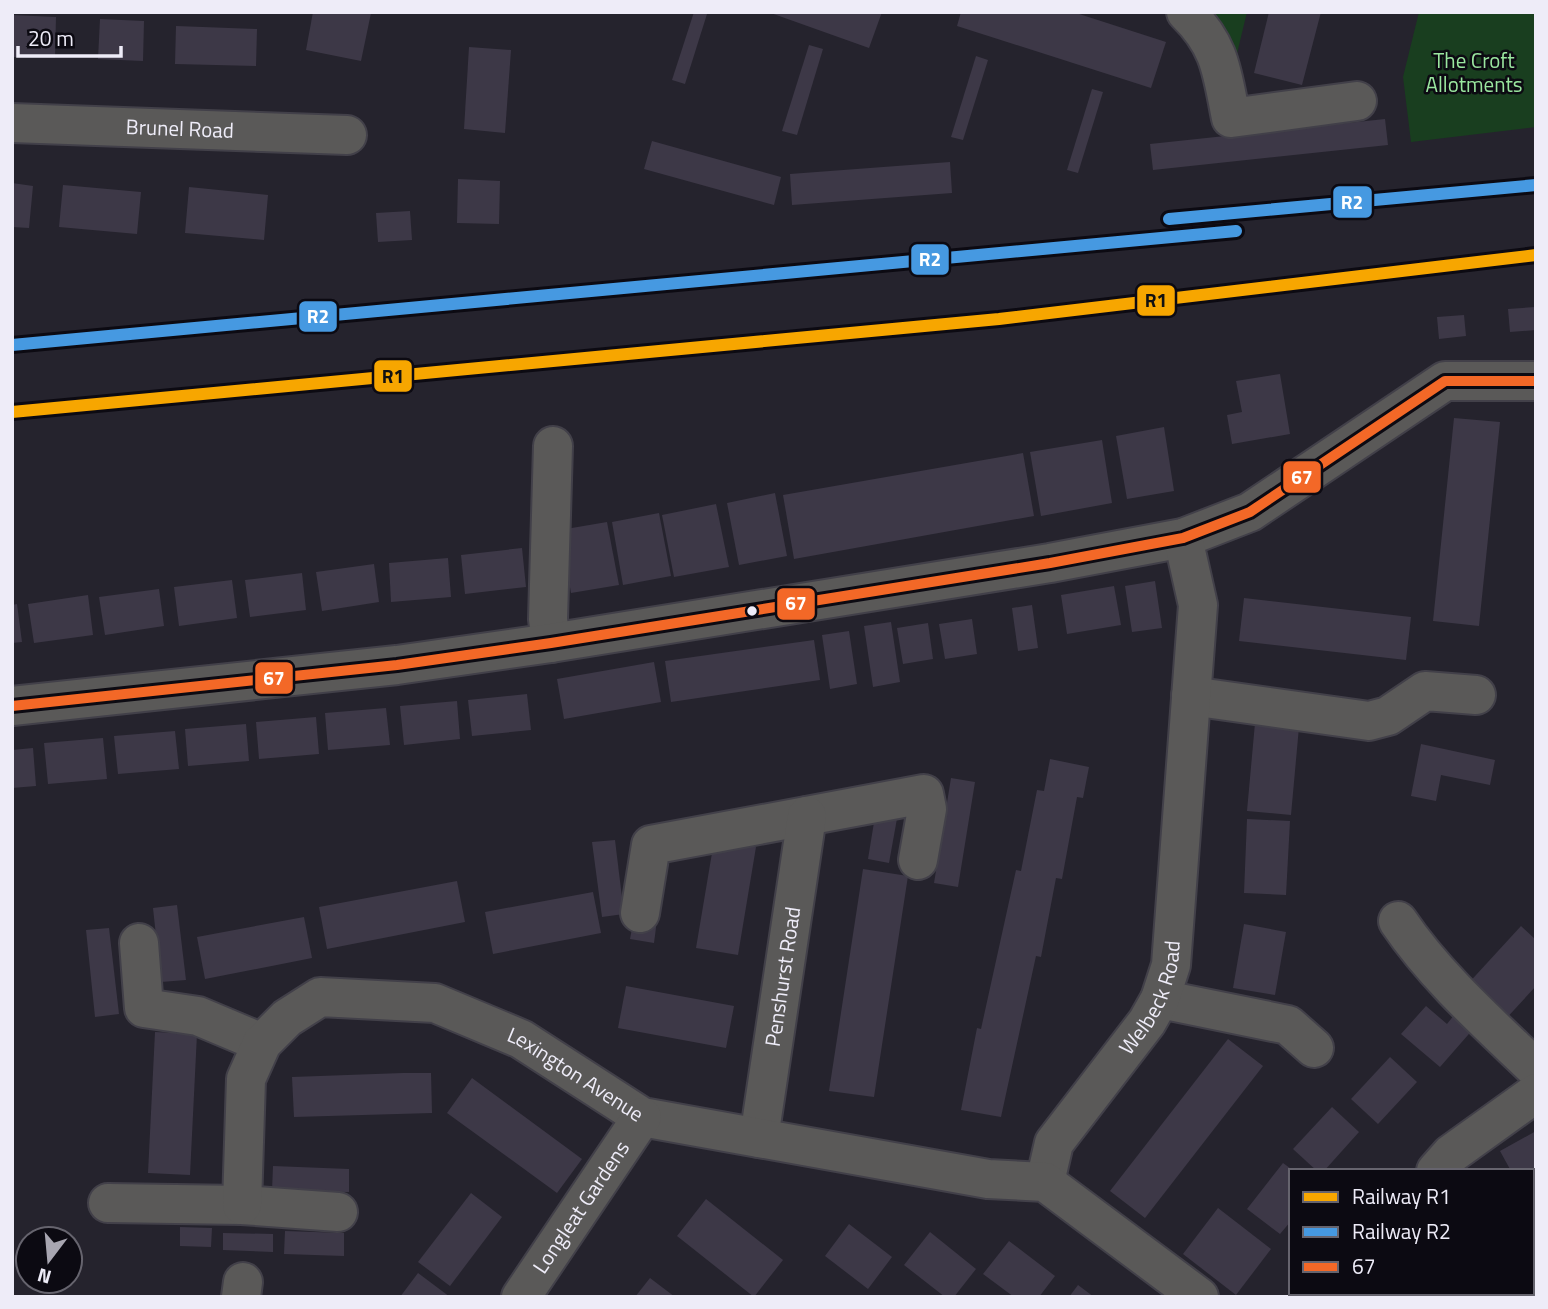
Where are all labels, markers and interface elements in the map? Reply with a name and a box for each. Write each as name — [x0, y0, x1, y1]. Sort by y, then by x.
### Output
scale bar — [18, 14, 121, 58]
text: 20 m — [28, 22, 74, 54]
park label: The Croft Allotments — [1425, 44, 1523, 100]
street label: Brunel Road — [125, 110, 235, 146]
line badge: R2 — [1332, 185, 1373, 219]
text: R2 — [1341, 187, 1363, 216]
line badge: R2 — [910, 243, 950, 276]
text: R2 — [919, 244, 941, 273]
line badge: R1 — [1136, 284, 1176, 317]
text: R1 — [1145, 285, 1167, 314]
line badge: R2 — [298, 300, 338, 333]
text: R2 — [307, 301, 329, 330]
line badge: R1 — [373, 359, 413, 393]
text: R1 — [382, 361, 404, 390]
line badge: 67 — [1282, 460, 1322, 494]
text: 67 — [1291, 462, 1313, 491]
line badge: 67 — [776, 587, 816, 621]
text: 67 — [785, 588, 807, 617]
unlabelled marker — [745, 604, 759, 618]
line badge: 67 — [254, 661, 294, 695]
text: 67 — [263, 663, 285, 692]
street label: Penshurst Road — [756, 905, 808, 1049]
street label: Welbeck Road — [1110, 939, 1188, 1061]
street label: Lexington Avenue — [503, 1018, 650, 1129]
street label: Longleat Gardens — [524, 1134, 637, 1280]
legend — [1289, 1169, 1534, 1295]
text: Railway R1 — [1352, 1180, 1451, 1212]
text: Railway R2 — [1352, 1215, 1451, 1247]
north arrow — [14, 1225, 84, 1295]
text: 67 — [1352, 1250, 1376, 1282]
text: N — [34, 1261, 55, 1293]

